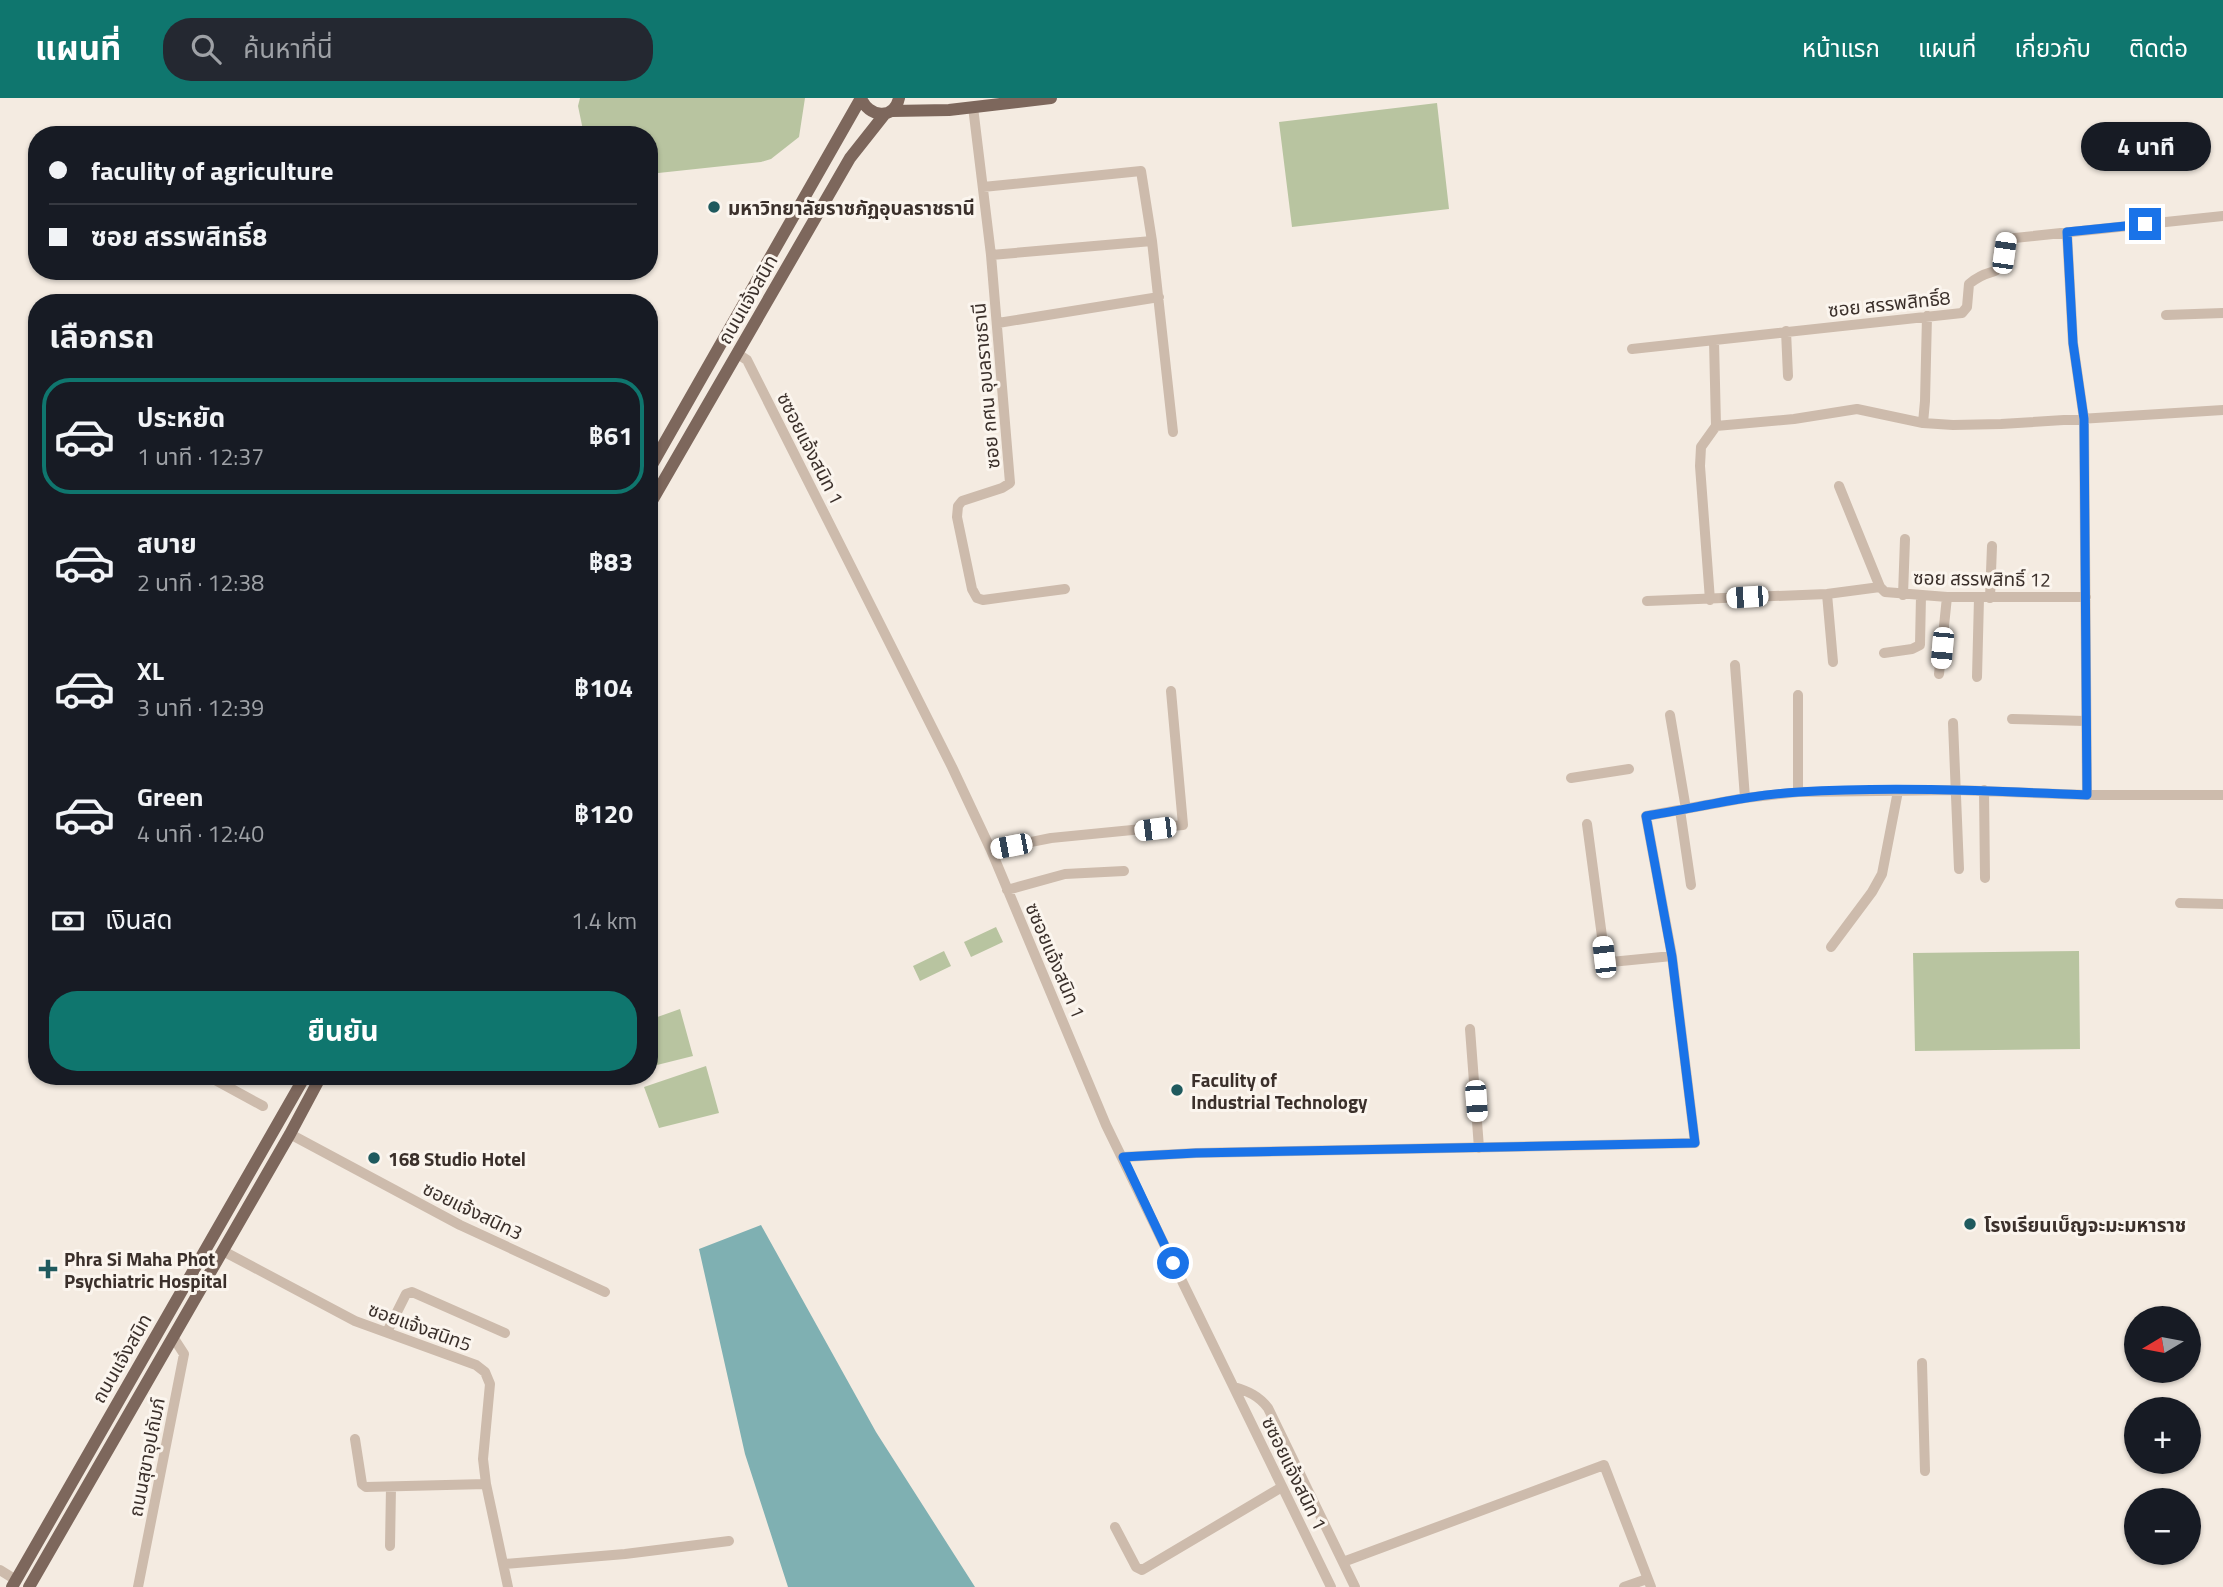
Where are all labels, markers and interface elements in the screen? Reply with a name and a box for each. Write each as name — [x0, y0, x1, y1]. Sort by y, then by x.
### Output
search box — [163, 18, 653, 81]
text: แผนที่ — [35, 23, 121, 73]
text: ค้นหาที่นี่ — [243, 29, 333, 68]
icon: search — [187, 30, 225, 68]
text: หน้าแรก — [1802, 30, 1880, 66]
text: แผนที่ — [1918, 30, 1976, 66]
text: เกี่ยวกับ — [2014, 30, 2091, 66]
text: ติดต่อ — [2129, 30, 2188, 66]
callout: 4 นาที — [2080, 122, 2210, 172]
text: 4 นาที — [2117, 129, 2175, 164]
text: faculity of agriculture — [91, 151, 334, 190]
place label: มหาวิทยาลัยราชภัฏอุบลราชธานี — [728, 193, 975, 222]
marker: มหาวิทยาลัยราชภัฏอุบลราชธานี — [706, 199, 722, 215]
route end — [2129, 208, 2161, 240]
text: ซอย สรรพสิทธิ์8 — [91, 217, 267, 256]
car — [1991, 231, 2018, 275]
street label: ถนนแจ้งสนิท — [710, 249, 784, 349]
street label: ซอย สรรพสิทธิ์8 — [1826, 282, 1952, 324]
street label: ซอย กศน อุบลราชธานี — [963, 302, 1007, 470]
text: เลือกรถ — [49, 312, 154, 360]
street label: ซซอยแจ้งสนิท 1 — [770, 387, 852, 509]
text: ประหยัด — [137, 398, 225, 437]
icon: car — [53, 405, 116, 468]
text: ฿61 — [589, 416, 633, 455]
text: 1 นาที · 12:37 — [137, 439, 264, 474]
text: สบาย — [137, 524, 197, 563]
icon: car — [53, 531, 116, 594]
text: ฿83 — [589, 542, 633, 581]
street label: ซอย สรรพสิทธิ์ 12 — [1913, 562, 2051, 594]
text: 2 นาที · 12:38 — [137, 565, 264, 600]
car — [1726, 585, 1769, 609]
car — [1930, 626, 1955, 670]
text: XL — [137, 651, 164, 690]
icon: car — [53, 657, 116, 720]
text: ฿104 — [574, 668, 633, 707]
text: 3 นาที · 12:39 — [137, 690, 264, 725]
text: Green — [137, 777, 203, 816]
icon: car — [53, 783, 116, 846]
text: ฿120 — [574, 794, 633, 833]
text: 4 นาที · 12:40 — [137, 816, 264, 851]
car — [1133, 816, 1178, 842]
car — [989, 832, 1034, 860]
street label: ซซอยแจ้งสนิท 1 — [1019, 898, 1093, 1022]
text: เงินสด — [105, 900, 172, 939]
icon: cash — [49, 902, 87, 940]
text: 1.4 km — [571, 903, 637, 938]
car — [1592, 935, 1617, 979]
button: ยืนยัน — [49, 991, 637, 1071]
place label: Faculity of Industrial Technology — [1191, 1065, 1368, 1116]
car — [1465, 1079, 1488, 1123]
marker: Faculity of Industrial Technology — [1169, 1082, 1185, 1098]
place label: 168 Studio Hotel — [388, 1144, 526, 1173]
marker: 168 Studio Hotel — [366, 1150, 382, 1166]
street label: ซอยแจ้งสนิท3 — [418, 1173, 528, 1247]
place label: โรงเรียนเบ็ญจะมะมหาราช — [1984, 1210, 2186, 1239]
marker: โรงเรียนเบ็ญจะมะมหาราช — [1962, 1216, 1978, 1232]
place label: Phra Si Maha Phot Psychiatric Hospital — [64, 1244, 227, 1295]
route start — [1157, 1247, 1189, 1279]
marker: Phra Si Maha Phot Psychiatric Hospital — [38, 1259, 58, 1279]
street label: ซอยแจ้งสนิท5 — [364, 1294, 476, 1358]
north arrow — [2124, 1306, 2202, 1382]
map controls — [2124, 1306, 2201, 1565]
street label: ถนนแจ้งสนิท — [84, 1308, 158, 1408]
street label: ถนนสุขาอุปถัมภ์ — [120, 1395, 172, 1519]
button: + — [2124, 1397, 2201, 1474]
street label: ซซอยแจ้งสนิท 1 — [1255, 1411, 1335, 1535]
button: − — [2124, 1488, 2201, 1565]

